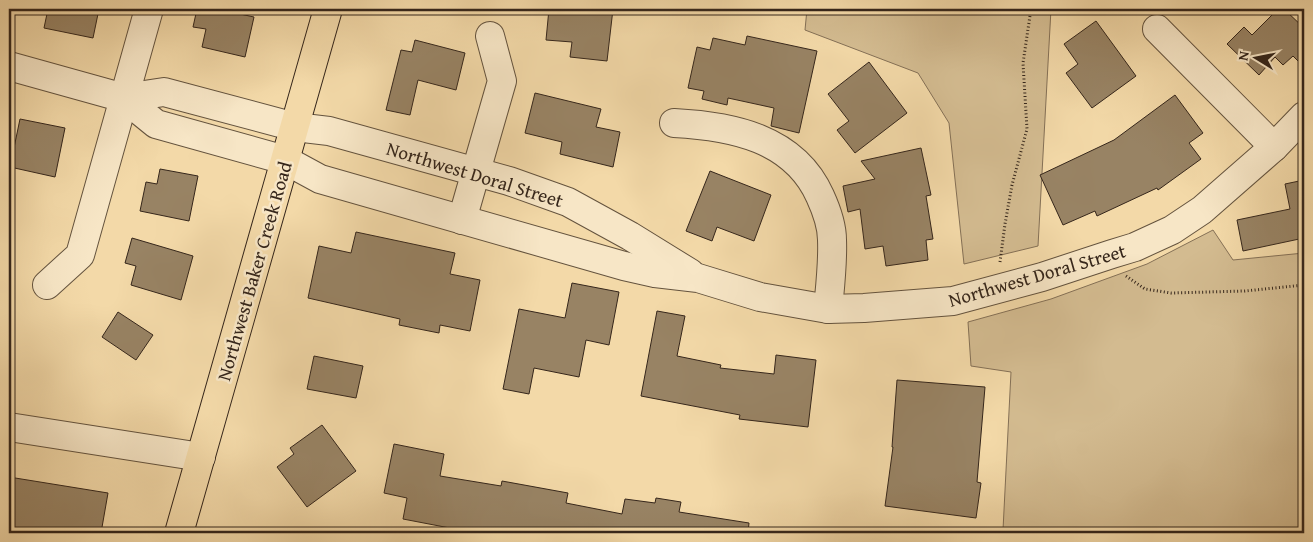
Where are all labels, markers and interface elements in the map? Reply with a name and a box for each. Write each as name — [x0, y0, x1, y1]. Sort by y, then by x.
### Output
north arrow — [1230, 32, 1280, 82]
text: N — [1233, 49, 1254, 62]
street label: Northwest Doral Street — [383, 134, 567, 214]
street label: Northwest Baker Creek Road — [209, 157, 299, 384]
street label: Northwest Doral Street — [945, 236, 1129, 314]

